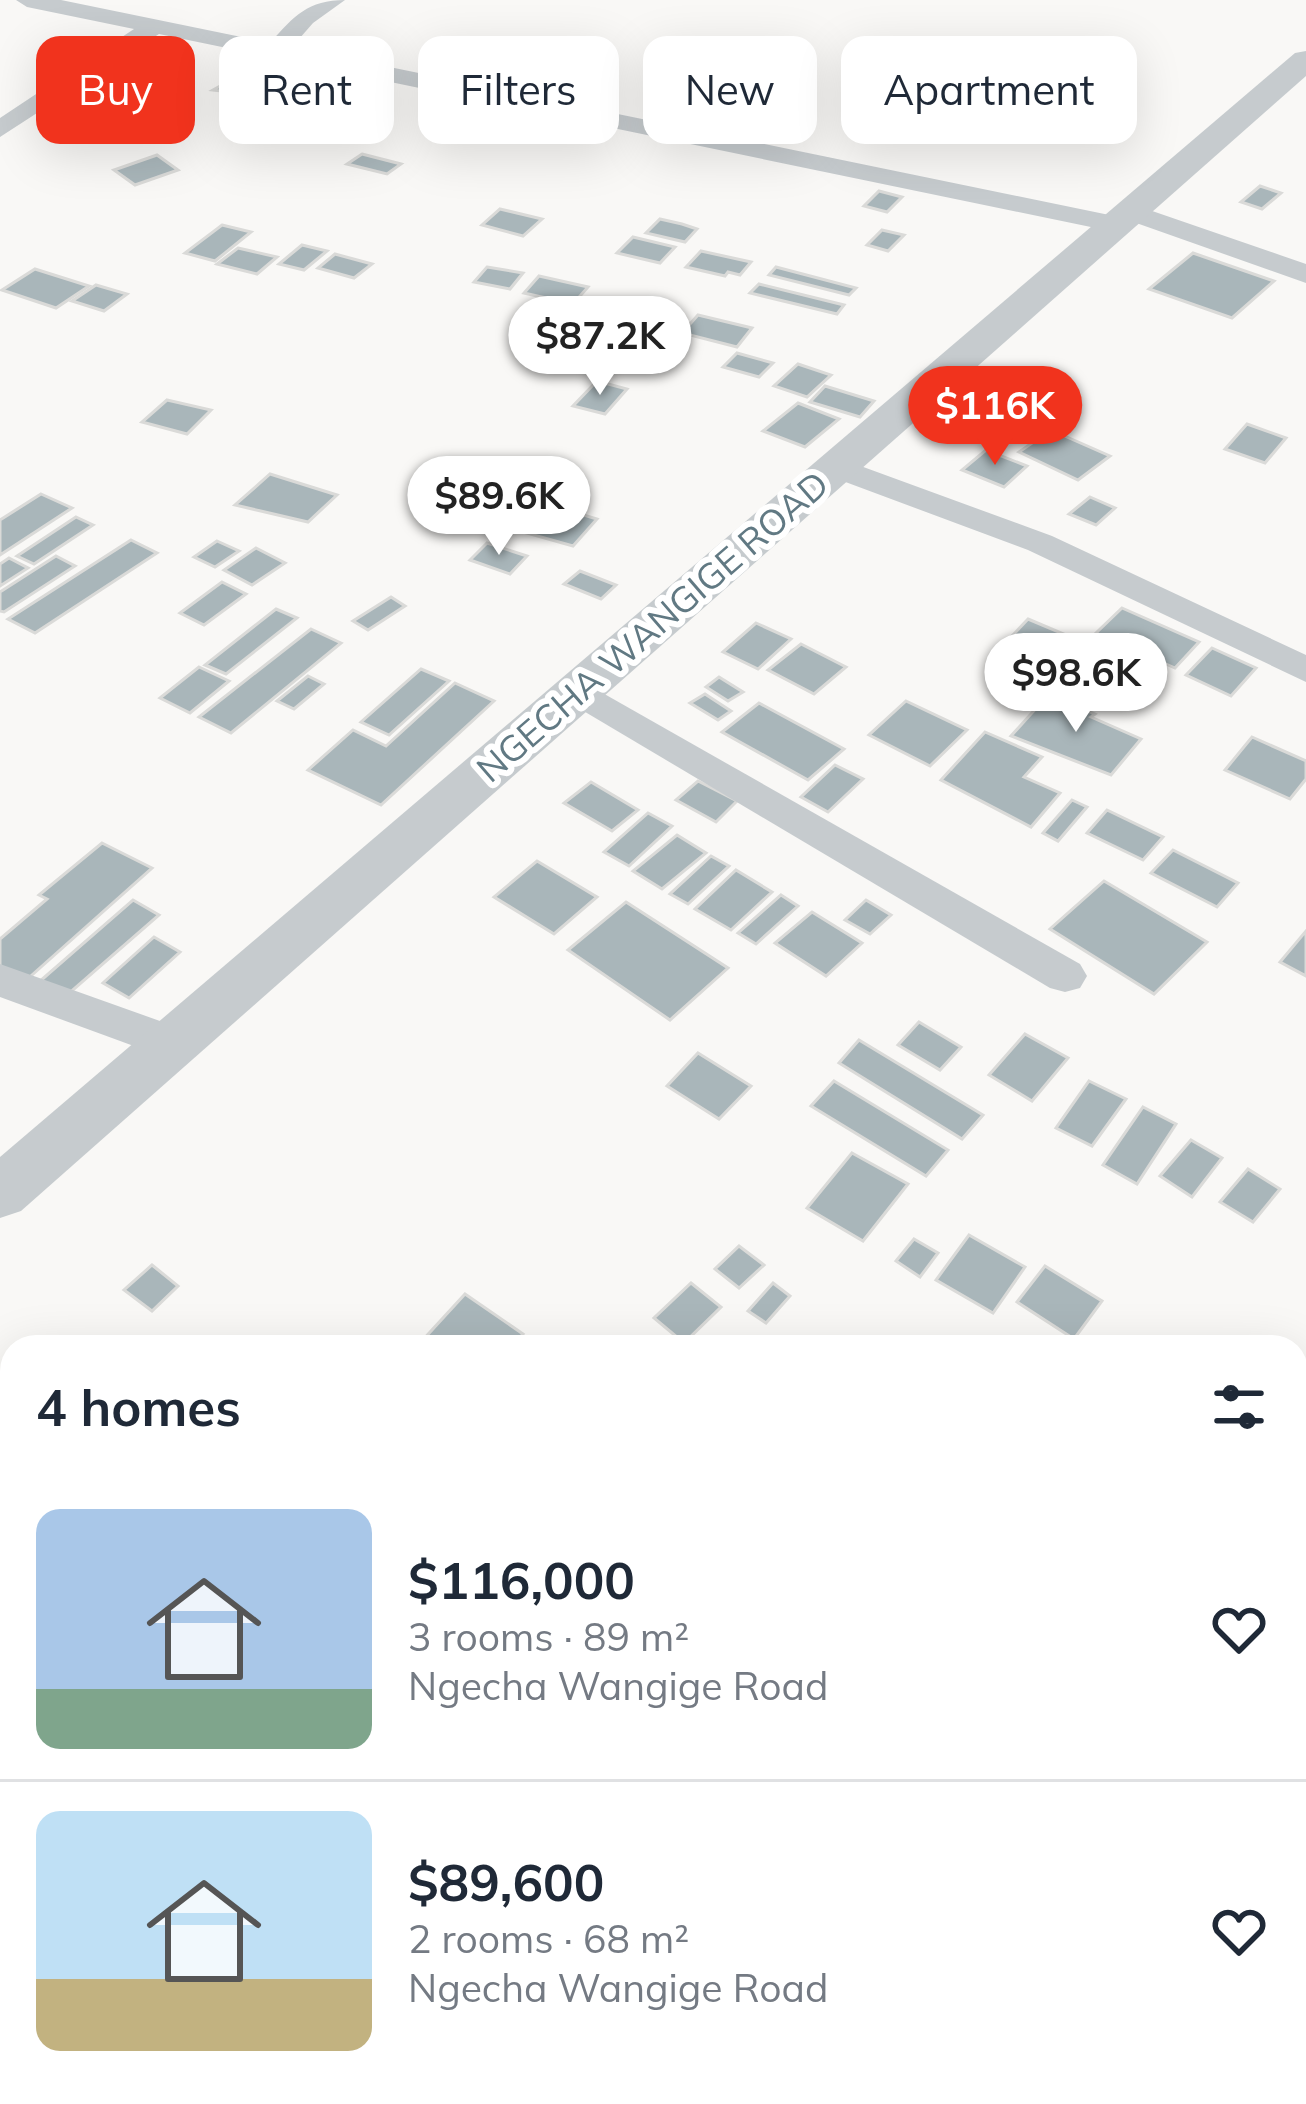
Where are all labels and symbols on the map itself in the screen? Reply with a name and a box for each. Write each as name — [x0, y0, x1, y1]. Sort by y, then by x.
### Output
pin: $87.2K — [502, 296, 698, 398]
pin: $116K — [911, 366, 1079, 468]
pin: $89.6K — [401, 456, 597, 558]
street label: NGECHA WANGIGE ROAD — [467, 461, 837, 791]
pin: $98.6K — [978, 633, 1174, 735]

